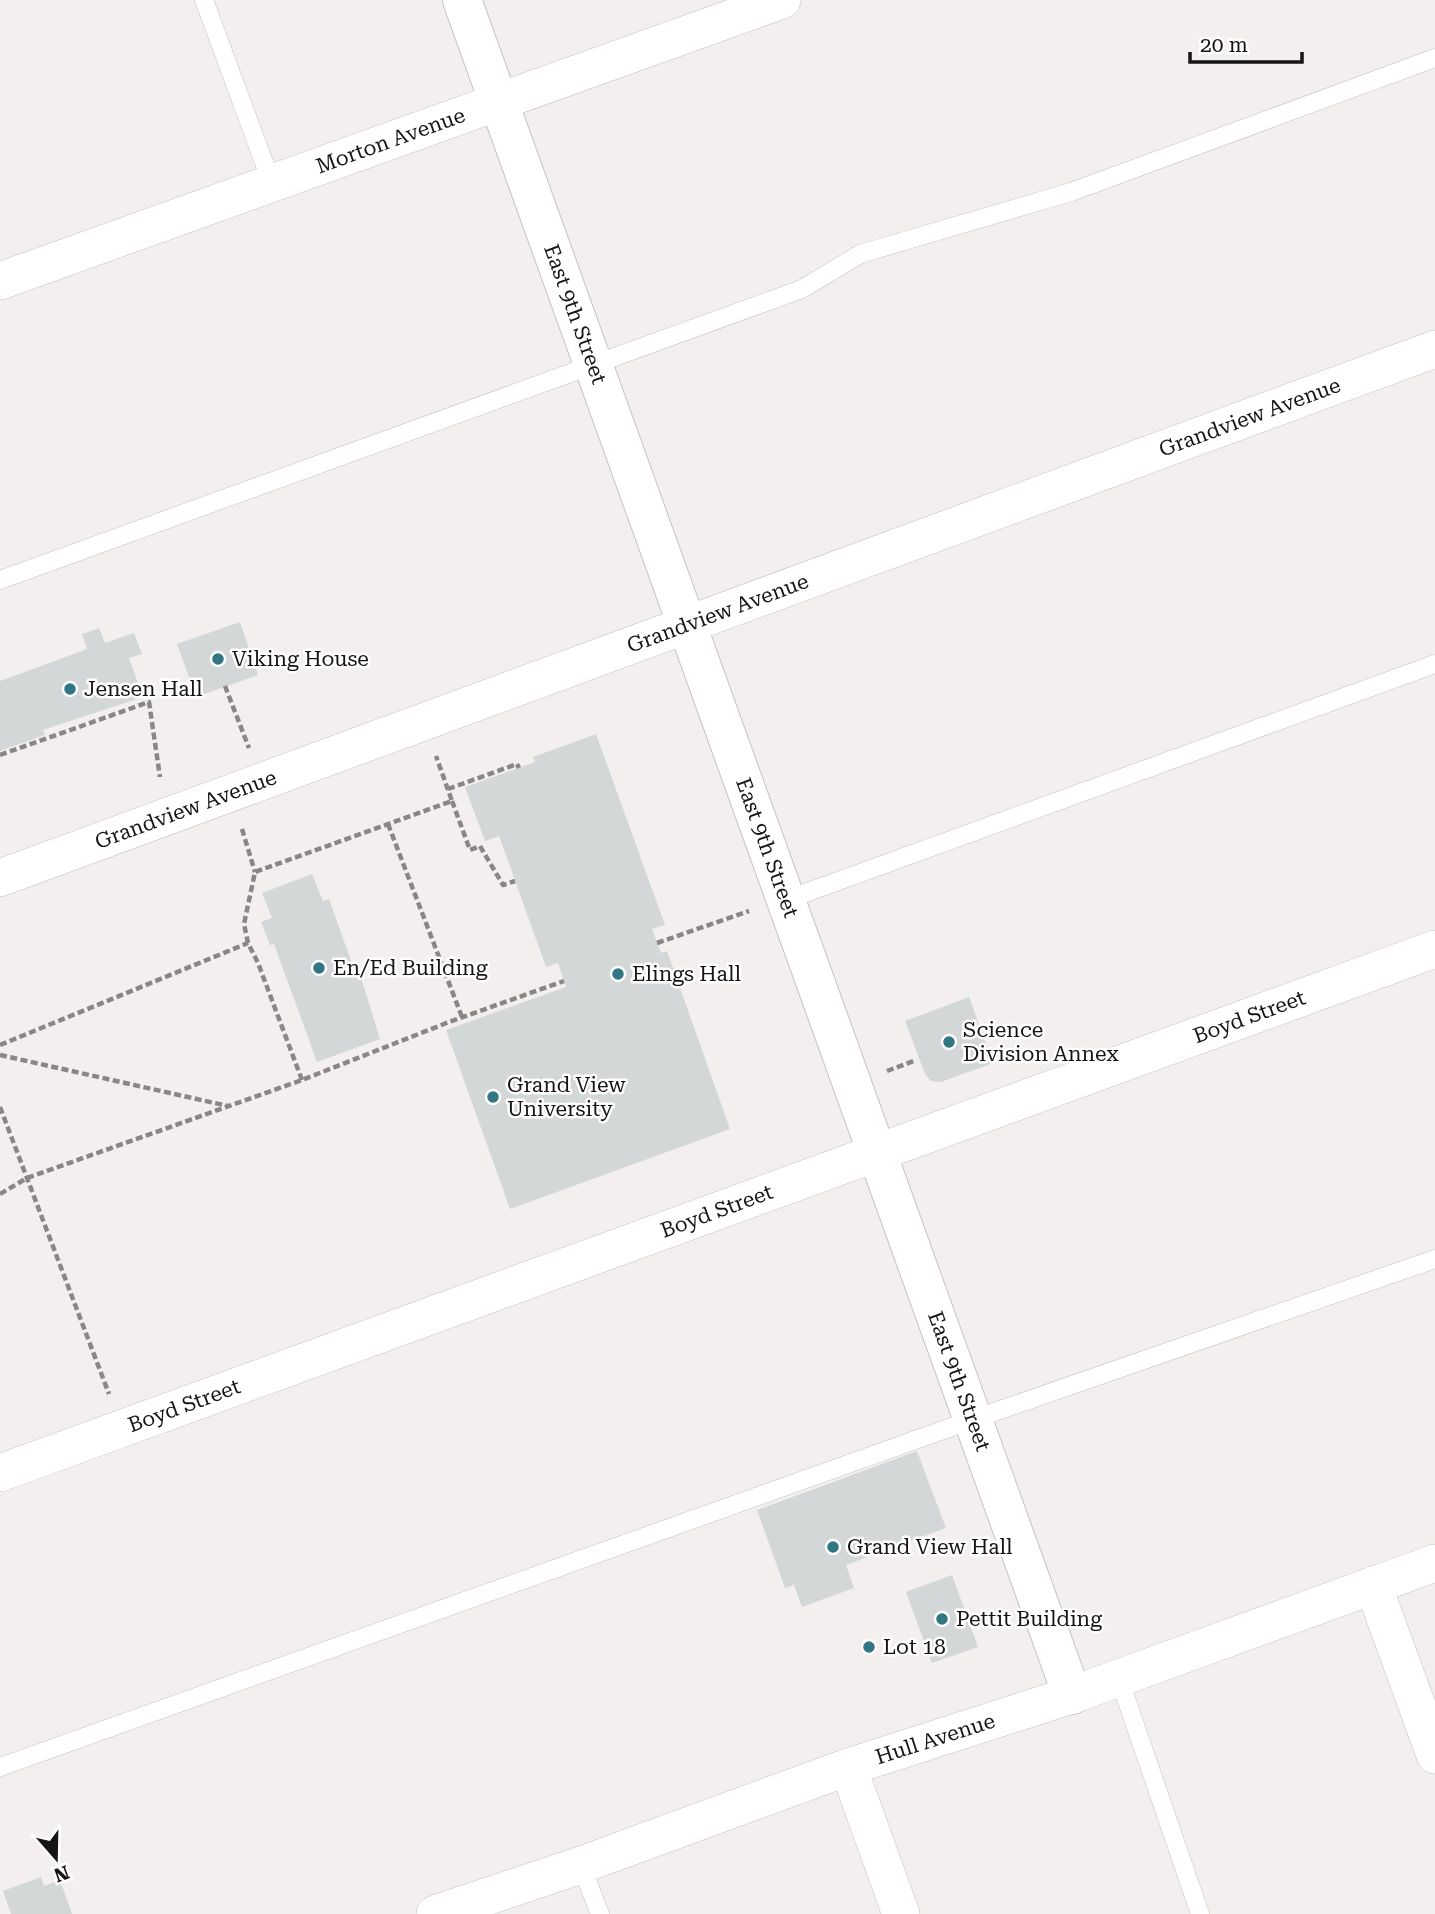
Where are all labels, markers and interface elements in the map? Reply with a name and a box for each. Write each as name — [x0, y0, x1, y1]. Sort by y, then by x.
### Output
scale bar — [1190, 21, 1302, 65]
text: 20 m — [1200, 33, 1248, 57]
street label: Morton Avenue — [313, 103, 468, 178]
street label: East 9th Street — [539, 241, 611, 388]
street label: Grandview Avenue — [1156, 373, 1344, 462]
street label: Grandview Avenue — [624, 569, 812, 658]
place label: Viking House — [232, 647, 369, 671]
marker: Viking House — [210, 651, 226, 667]
place label: Jensen Hall — [84, 677, 203, 701]
marker: Jensen Hall — [62, 681, 78, 697]
street label: Grandview Avenue — [92, 765, 280, 854]
street label: East 9th Street — [731, 775, 803, 921]
place label: En/Ed Building — [333, 956, 488, 980]
marker: En/Ed Building — [311, 960, 327, 976]
place label: Elings Hall — [632, 962, 741, 986]
marker: Elings Hall — [610, 966, 626, 982]
street label: Boyd Street — [1190, 985, 1309, 1048]
place label: Science Division Annex — [963, 1018, 1118, 1066]
marker: Science Division Annex — [941, 1034, 957, 1050]
place label: Grand View University — [507, 1073, 626, 1121]
marker: Grand View University — [485, 1089, 501, 1105]
street label: Boyd Street — [657, 1180, 776, 1243]
street label: East 9th Street — [923, 1308, 995, 1455]
street label: Boyd Street — [125, 1374, 244, 1437]
place label: Grand View Hall — [847, 1535, 1013, 1559]
marker: Grand View Hall — [825, 1539, 841, 1555]
place label: Pettit Building — [956, 1607, 1102, 1631]
marker: Pettit Building — [934, 1611, 950, 1627]
place label: Lot 18 — [883, 1635, 946, 1659]
marker: Lot 18 — [861, 1639, 877, 1655]
street label: Hull Avenue — [872, 1709, 998, 1769]
north arrow — [21, 1823, 91, 1893]
text: N — [50, 1860, 72, 1887]

